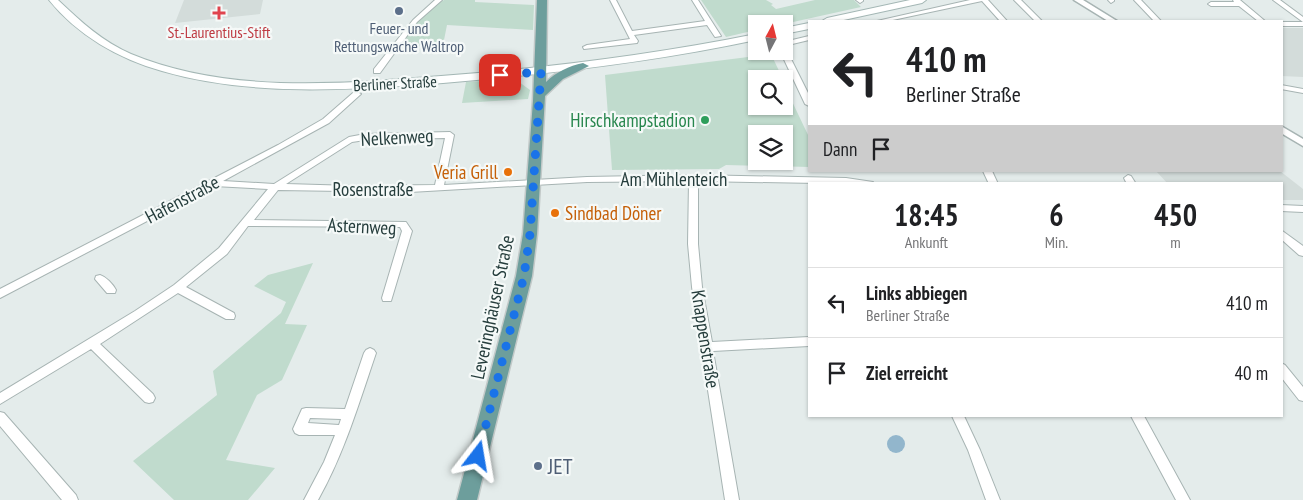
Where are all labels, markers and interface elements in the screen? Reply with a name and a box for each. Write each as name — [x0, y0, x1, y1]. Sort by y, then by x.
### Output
marker: Feuer- und Rettungswache Waltrop — [393, 5, 405, 17]
marker: St.-Laurentius-Stift — [212, 6, 226, 20]
north arrow — [748, 15, 792, 60]
map controls — [748, 15, 793, 170]
place label: Feuer- und Rettungswache Waltrop — [334, 18, 464, 56]
place label: St.-Laurentius-Stift — [168, 22, 271, 42]
text: 410 m — [906, 36, 987, 82]
icon: left — [823, 40, 888, 105]
pin — [479, 54, 521, 96]
icon: arrive — [486, 61, 514, 89]
button: search — [748, 70, 793, 115]
street label: Berliner Straße — [353, 71, 437, 95]
text: Berliner Straße — [906, 80, 1021, 108]
place label: Hirschkampstadion — [570, 108, 695, 132]
marker: Hirschkampstadion — [699, 114, 711, 126]
street label: Nelkenweg — [360, 123, 434, 151]
button: layers — [748, 125, 793, 170]
icon: arrive — [867, 135, 895, 163]
text: Dann — [823, 137, 857, 161]
place label: Veria Grill — [433, 160, 499, 184]
marker: Veria Grill — [502, 166, 514, 178]
street label: Am Mühlenteich — [621, 167, 727, 191]
street label: Hafenstraße — [141, 169, 223, 228]
street label: Rosenstraße — [333, 177, 414, 201]
text: 18:45 — [894, 195, 959, 234]
text: 6 — [1049, 195, 1064, 234]
text: 450 — [1154, 195, 1197, 234]
place label: Sindbad Döner — [565, 201, 662, 225]
marker: Sindbad Döner — [549, 207, 561, 219]
street label: Asternweg — [327, 212, 397, 240]
text: Ankunft — [905, 232, 948, 252]
text: Min. — [1045, 232, 1068, 252]
text: m — [1170, 232, 1181, 252]
street label: Leveringhäuser Straße — [465, 233, 519, 381]
text: Links abbiegen — [866, 281, 967, 305]
street label: Knappenstraße — [686, 288, 726, 390]
icon: left — [823, 289, 851, 317]
text: 410 m — [1226, 291, 1268, 315]
text: Berliner Straße — [866, 305, 950, 325]
icon: arrive — [823, 359, 851, 387]
text: Ziel erreicht — [866, 361, 948, 385]
text: 40 m — [1235, 361, 1268, 385]
position arrow — [451, 429, 503, 481]
place label: JET — [547, 452, 573, 480]
marker: JET — [532, 460, 544, 472]

